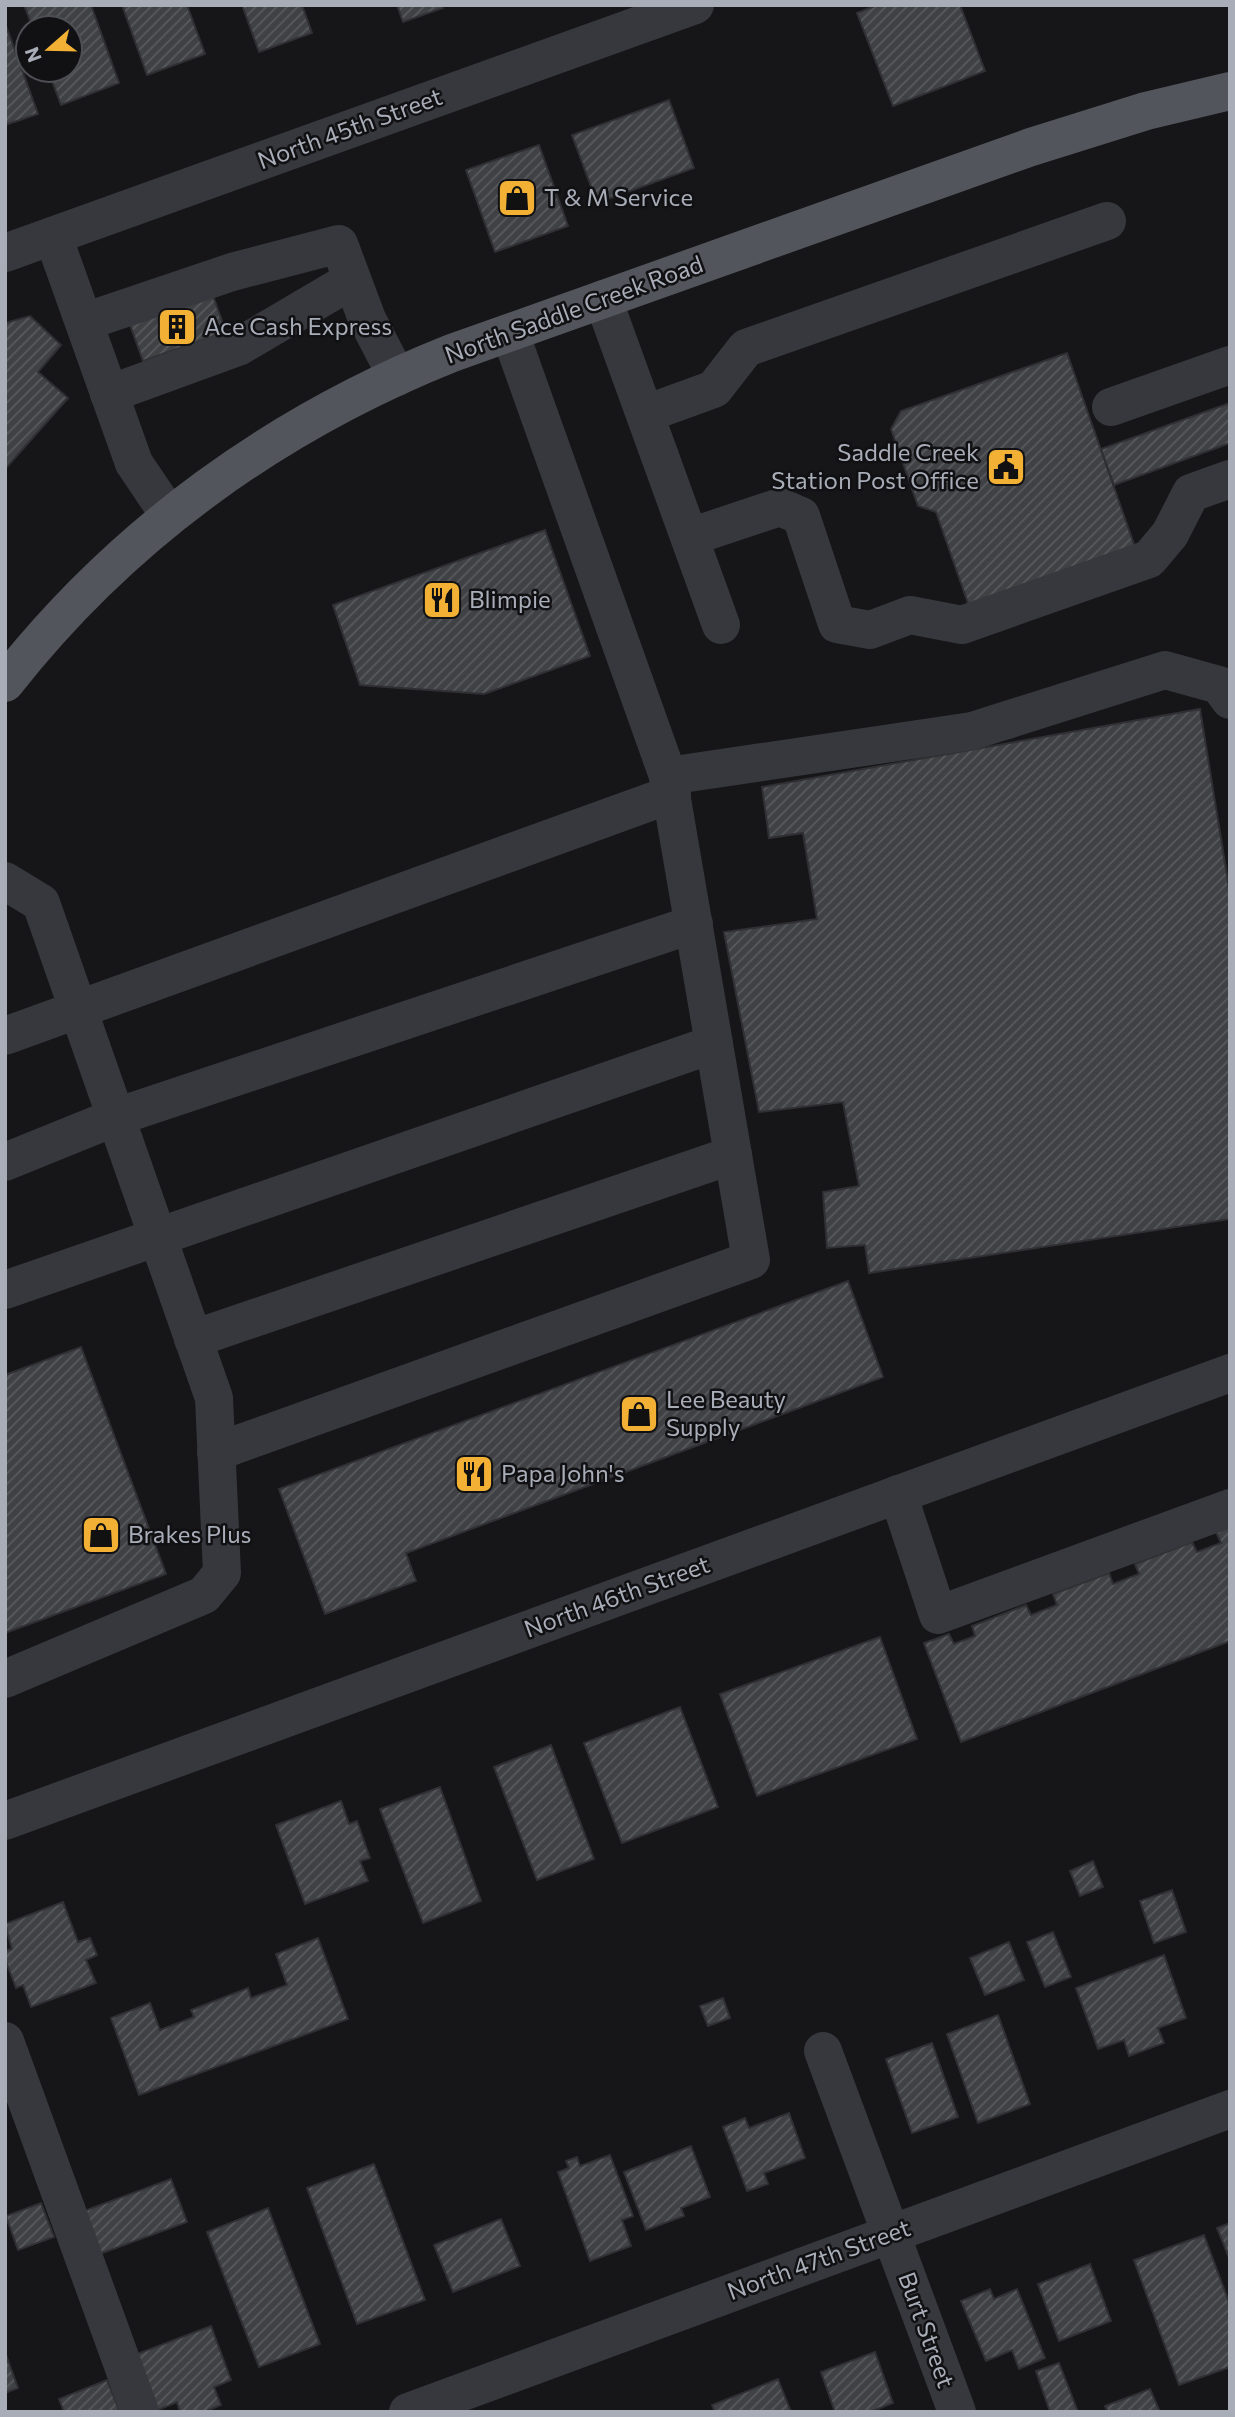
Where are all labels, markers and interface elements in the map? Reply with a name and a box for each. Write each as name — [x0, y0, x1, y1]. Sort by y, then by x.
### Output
north arrow — [14, 14, 84, 84]
text: N — [19, 44, 46, 66]
street label: North 45th Street — [253, 81, 446, 174]
shop icon: T & M Service — [496, 177, 538, 219]
place label: T & M Service — [544, 182, 693, 211]
street label: North Saddle Creek Road — [440, 248, 706, 369]
building icon: Ace Cash Express — [156, 306, 198, 348]
place label: Ace Cash Express — [204, 311, 392, 340]
place label: Saddle Creek Station Post Office — [771, 437, 979, 494]
public building icon: Saddle Creek Station Post Office — [985, 446, 1027, 488]
restaurant icon: Blimpie — [421, 579, 463, 621]
place label: Blimpie — [469, 584, 551, 613]
place label: Lee Beauty Supply — [666, 1384, 786, 1441]
shop icon: Lee Beauty Supply — [618, 1393, 660, 1435]
restaurant icon: Papa John's — [453, 1453, 495, 1495]
place label: Papa John's — [501, 1458, 625, 1487]
shop icon: Brakes Plus — [80, 1514, 122, 1556]
place label: Brakes Plus — [128, 1519, 252, 1548]
street label: North 46th Street — [520, 1549, 713, 1643]
street label: North 47th Street — [723, 2212, 914, 2305]
street label: Burt Street — [893, 2268, 962, 2391]

